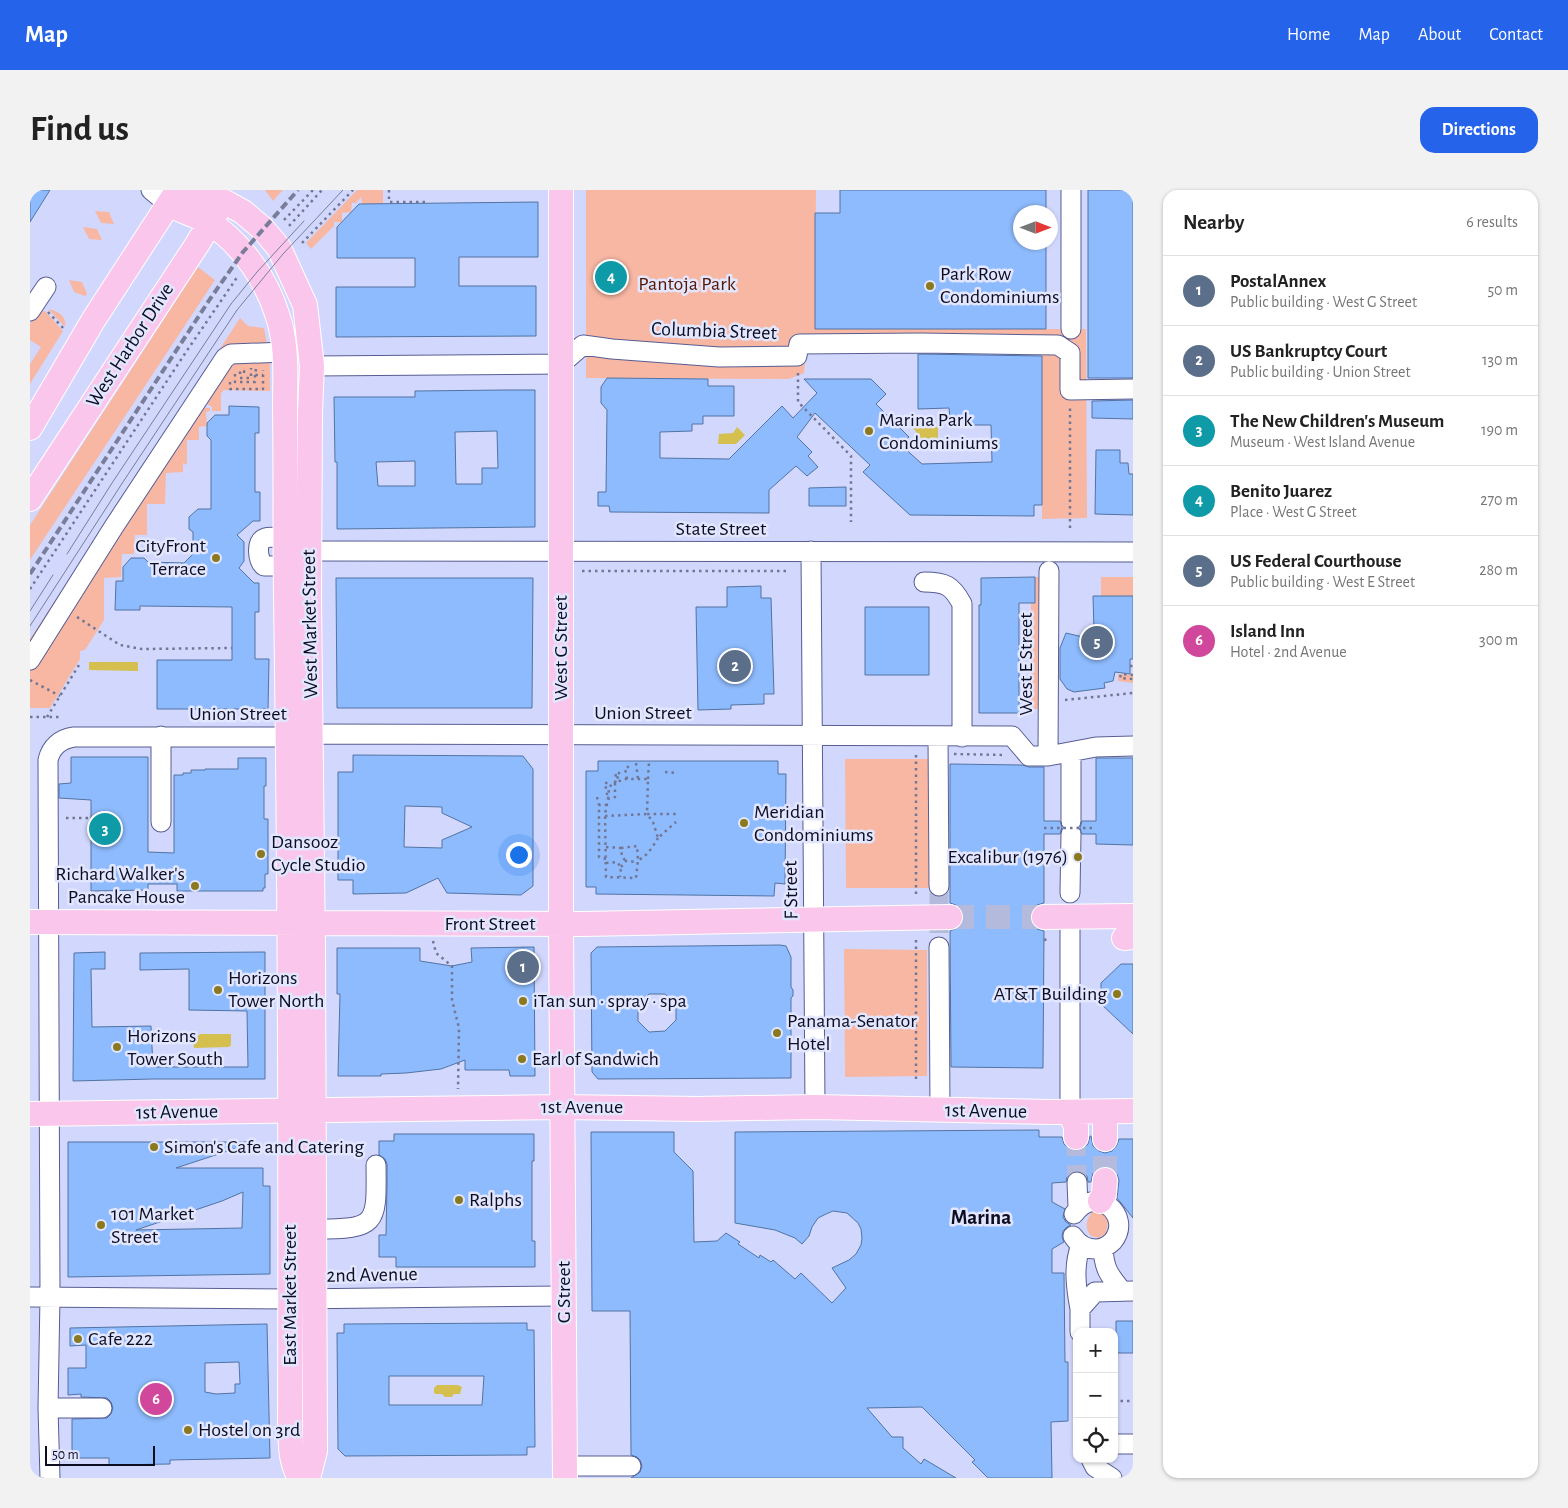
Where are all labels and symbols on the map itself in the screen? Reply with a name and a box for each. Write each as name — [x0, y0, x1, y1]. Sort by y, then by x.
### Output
north arrow — [1013, 205, 1058, 250]
pin: 4 — [595, 258, 627, 296]
place label: Park Row Condominiums — [940, 264, 1059, 307]
park label: Pantoja Park — [638, 274, 736, 294]
street label: West Harbor Drive — [83, 279, 177, 411]
marker: Park Row Condominiums — [924, 280, 936, 292]
street label: Columbia Street — [651, 319, 778, 343]
place label: Marina Park Condominiums — [879, 410, 998, 453]
marker: Marina Park Condominiums — [863, 425, 875, 437]
street label: State Street — [676, 519, 767, 539]
place label: CityFront Terrace — [135, 536, 207, 579]
street label: West Market Street — [299, 549, 321, 699]
marker: CityFront Terrace — [210, 552, 222, 564]
street label: West G Street — [551, 595, 571, 701]
street label: West E Street — [1016, 612, 1036, 716]
pin: 5 — [1081, 623, 1113, 661]
pin: 2 — [719, 647, 751, 685]
street label: Union Street — [594, 703, 692, 723]
street label: Union Street — [189, 704, 287, 724]
place label: Meridian Condominiums — [754, 802, 873, 845]
pin: 3 — [89, 810, 121, 848]
marker: Meridian Condominiums — [738, 817, 750, 829]
place label: Dansooz Cycle Studio — [271, 832, 366, 875]
your location — [506, 842, 532, 868]
place label: Excalibur (1976) — [948, 847, 1068, 867]
marker: Dansooz Cycle Studio — [255, 848, 267, 860]
marker: Excalibur (1976) — [1072, 851, 1084, 863]
street label: F Street — [780, 860, 802, 920]
place label: Richard Walker's Pancake House — [55, 864, 185, 907]
marker: Richard Walker's Pancake House — [189, 880, 201, 892]
street label: Front Street — [444, 914, 536, 934]
pin: 1 — [507, 948, 539, 986]
place label: Horizons Tower North — [228, 968, 324, 1011]
marker: Horizons Tower North — [212, 984, 224, 996]
place label: AT&T Building — [994, 984, 1107, 1004]
marker: AT&T Building — [1111, 988, 1123, 1000]
place label: iTan sun · spray · spa — [533, 991, 687, 1011]
marker: iTan sun · spray · spa — [517, 995, 529, 1007]
place label: Panama-Senator Hotel — [787, 1011, 917, 1054]
place label: Horizons Tower South — [127, 1026, 223, 1069]
marker: Panama-Senator Hotel — [771, 1027, 783, 1039]
marker: Horizons Tower South — [111, 1041, 123, 1053]
place label: Earl of Sandwich — [532, 1049, 659, 1069]
marker: Earl of Sandwich — [516, 1053, 528, 1065]
street label: 1st Avenue — [541, 1097, 623, 1117]
street label: 1st Avenue — [945, 1100, 1027, 1122]
street label: 1st Avenue — [136, 1101, 218, 1123]
place label: Simon's Cafe and Catering — [164, 1137, 364, 1157]
marker: Simon's Cafe and Catering — [148, 1141, 160, 1153]
place label: Ralphs — [469, 1190, 522, 1210]
marker: Ralphs — [453, 1194, 465, 1206]
place label: 101 Market Street — [111, 1204, 195, 1247]
district label: Marina — [951, 1207, 1011, 1228]
marker: 101 Market Street — [95, 1219, 107, 1231]
street label: East Market Street — [280, 1224, 300, 1366]
street label: G Street — [554, 1260, 574, 1323]
street label: 2nd Avenue — [326, 1264, 418, 1286]
place label: Cafe 222 — [88, 1329, 153, 1349]
marker: Cafe 222 — [72, 1333, 84, 1345]
pin: 6 — [140, 1380, 172, 1418]
place label: Hostel on 3rd — [198, 1420, 300, 1440]
marker: Hostel on 3rd — [182, 1424, 194, 1436]
scale bar — [45, 1443, 155, 1466]

